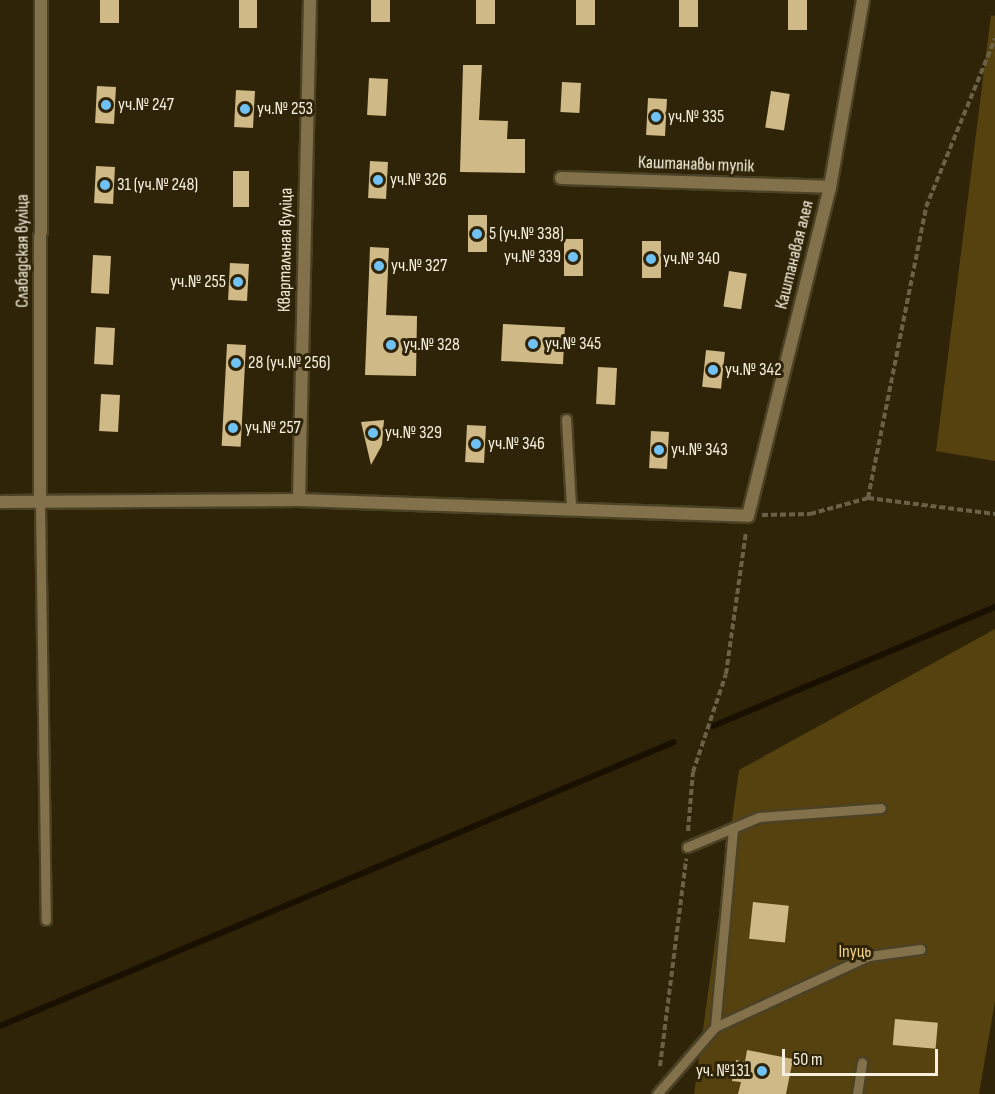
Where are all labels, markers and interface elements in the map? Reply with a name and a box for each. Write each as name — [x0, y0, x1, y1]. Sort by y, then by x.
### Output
place label: уч.№ 247 — [118, 94, 174, 116]
marker: уч.№ 247 — [99, 98, 113, 112]
place label: уч.№ 253 — [257, 98, 313, 120]
marker: уч.№ 253 — [238, 102, 252, 116]
place label: уч.№ 335 — [668, 106, 724, 128]
marker: уч.№ 335 — [649, 110, 663, 124]
street label: Каштанавы тупік — [638, 152, 754, 178]
place label: уч.№ 326 — [390, 169, 447, 191]
marker: уч.№ 326 — [371, 173, 385, 187]
place label: 31 (уч.№ 248) — [117, 174, 198, 196]
marker: 31 (уч.№ 248) — [98, 178, 112, 192]
street label: Квартальная вуліца — [274, 188, 298, 312]
street label: Слабадская вуліца — [12, 194, 34, 308]
street label: Каштанавая алея — [771, 198, 819, 312]
place label: 5 (уч.№ 338) — [489, 223, 564, 245]
marker: 5 (уч.№ 338) — [470, 227, 484, 241]
place label: уч.№ 339 — [504, 246, 561, 268]
place label: уч.№ 340 — [663, 248, 720, 270]
marker: уч.№ 339 — [566, 250, 580, 264]
marker: уч.№ 340 — [644, 252, 658, 266]
place label: уч.№ 327 — [391, 255, 447, 277]
marker: уч.№ 327 — [372, 259, 386, 273]
place label: уч.№ 255 — [170, 271, 226, 293]
marker: уч.№ 255 — [231, 275, 245, 289]
place label: уч.№ 345 — [545, 333, 601, 355]
place label: уч.№ 328 — [403, 334, 460, 356]
marker: уч.№ 345 — [526, 337, 540, 351]
marker: уч.№ 328 — [384, 338, 398, 352]
place label: 28 (уч.№ 256) — [248, 352, 330, 374]
marker: 28 (уч.№ 256) — [229, 356, 243, 370]
place label: уч.№ 342 — [725, 359, 782, 381]
marker: уч.№ 342 — [706, 363, 720, 377]
place label: уч.№ 257 — [245, 417, 301, 439]
marker: уч.№ 257 — [226, 421, 240, 435]
place label: уч.№ 329 — [385, 422, 442, 444]
marker: уч.№ 329 — [366, 426, 380, 440]
place label: уч.№ 346 — [488, 433, 545, 455]
marker: уч.№ 346 — [469, 437, 483, 451]
place label: уч.№ 343 — [671, 439, 728, 461]
marker: уч.№ 343 — [652, 443, 666, 457]
park label: Іпуць — [838, 941, 872, 963]
scale bar — [785, 1037, 941, 1075]
text: 50 m — [793, 1049, 823, 1070]
place label: уч. №131 — [696, 1060, 750, 1082]
marker: уч. №131 — [755, 1064, 769, 1078]

